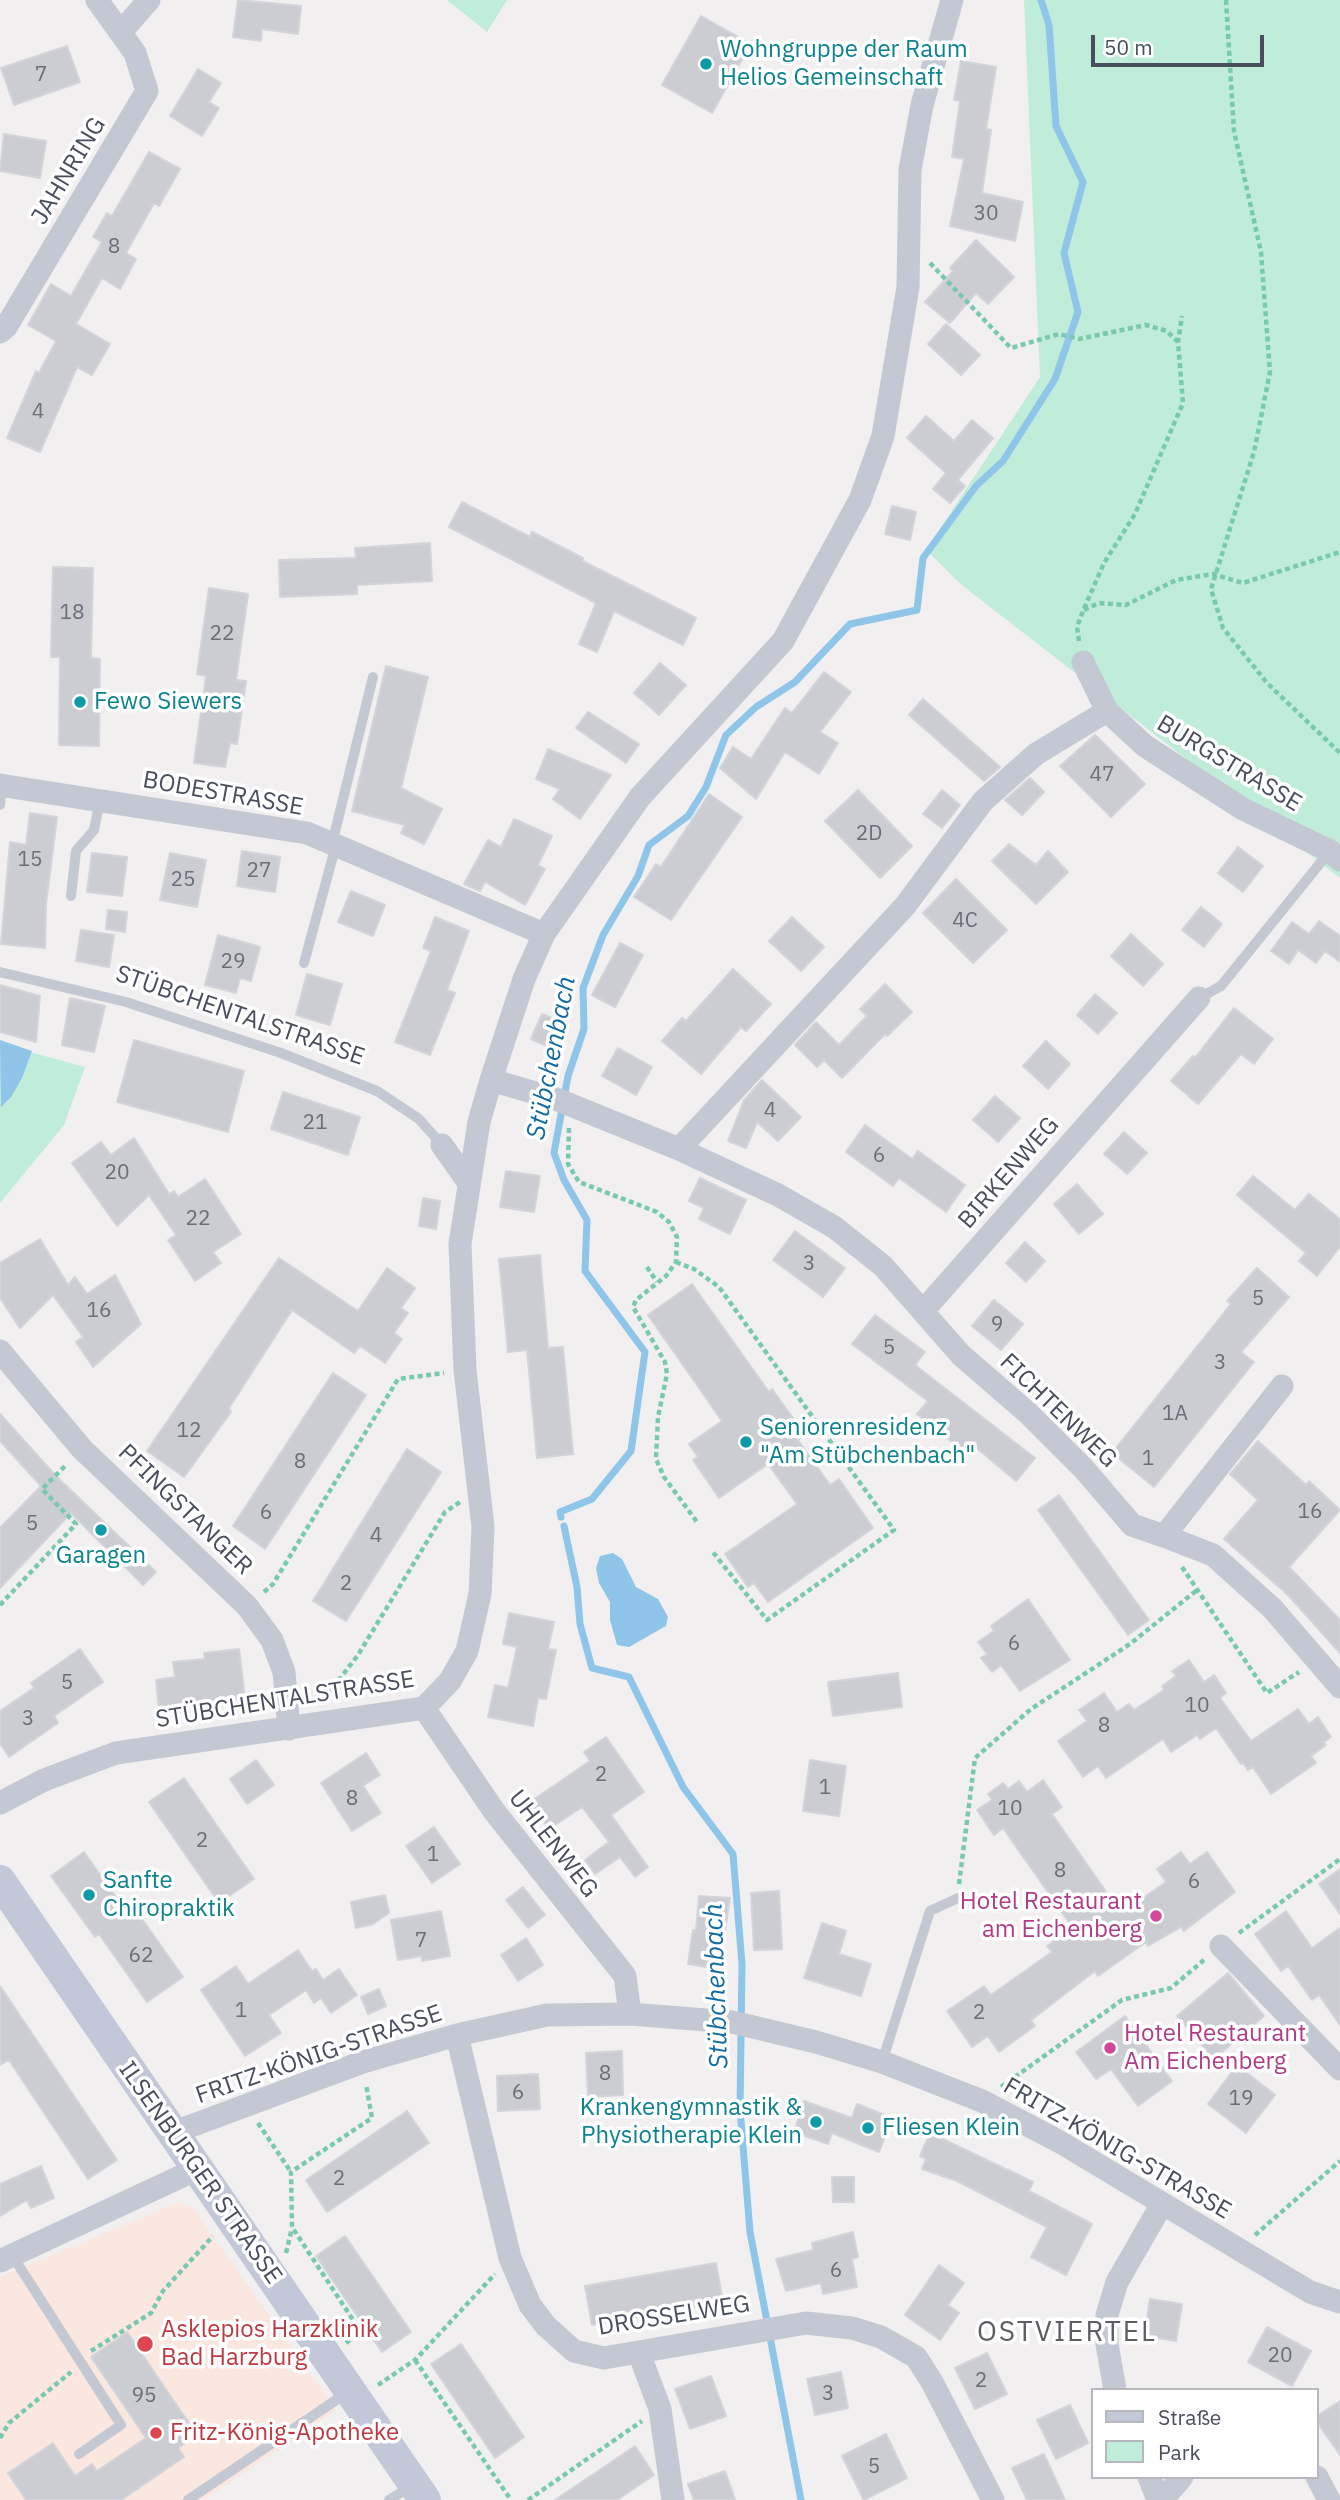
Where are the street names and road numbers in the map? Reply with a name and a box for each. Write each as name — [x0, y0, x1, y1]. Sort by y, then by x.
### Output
street label: JAHNRING — [26, 112, 112, 230]
street label: BURGSTRASSE — [1152, 710, 1306, 818]
street label: BODESTRASSE — [140, 766, 306, 822]
street label: STÜBCHENTALSTRASSE — [112, 960, 368, 1072]
street label: BIRKENWEG — [953, 1111, 1065, 1235]
street label: FICHTENWEG — [993, 1348, 1123, 1474]
street label: PFINGSTANGER — [112, 1439, 258, 1581]
street label: STÜBCHENTALSTRASSE — [154, 1665, 416, 1735]
street label: UHLENWEG — [502, 1785, 604, 1903]
street label: FRITZ-KÖNIG-STRASSE — [192, 1999, 446, 2111]
street label: ILSENBURGER STRASSE — [112, 2056, 288, 2290]
street label: FRITZ-KÖNIG-STRASSE — [998, 2072, 1236, 2226]
street label: DROSSELWEG — [596, 2290, 752, 2342]

